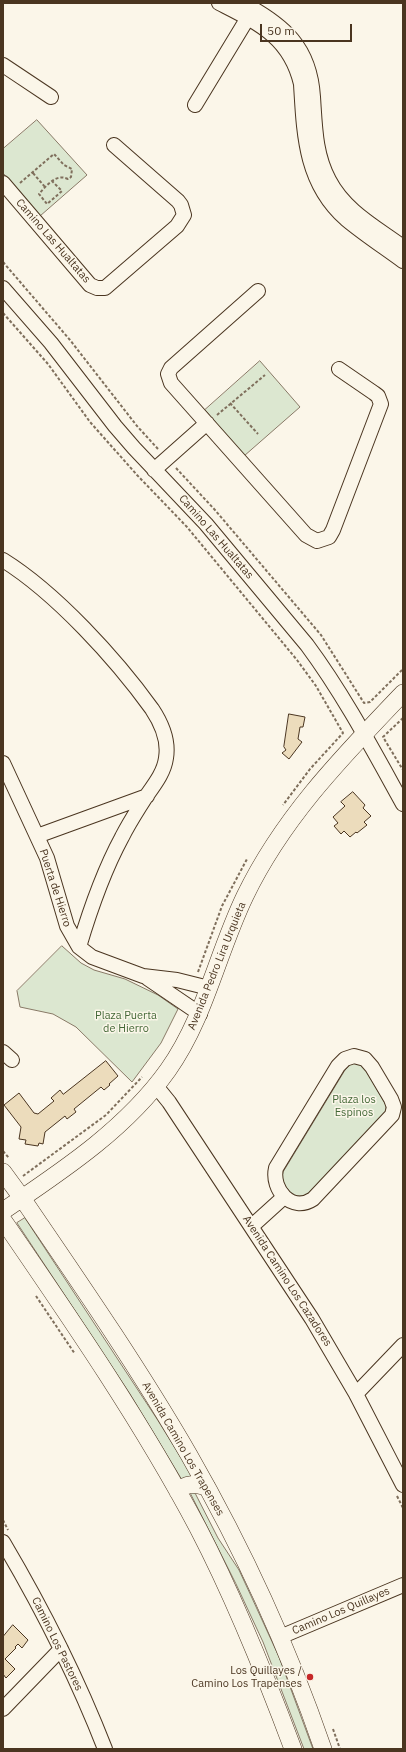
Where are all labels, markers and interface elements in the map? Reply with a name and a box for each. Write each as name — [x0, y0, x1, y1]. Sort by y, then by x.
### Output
scale bar — [262, 16, 354, 42]
text: 50 m — [267, 23, 295, 38]
street label: Camino Las Hualtatas — [13, 196, 93, 286]
street label: Camino Las Hualtatas — [176, 492, 256, 582]
street label: Puerta de Hierro — [36, 847, 74, 929]
street label: Avenida Pedro Lira Urquieta — [185, 900, 249, 1032]
park label: Plaza Puerta de Hierro — [95, 1009, 157, 1035]
park label: Plaza los Espinos — [332, 1093, 376, 1119]
street label: Avenida Camino Los Cazadores — [240, 1213, 334, 1349]
street label: Avenida Camino Los Trapenses — [139, 1380, 227, 1518]
street label: Camino Los Quillayes — [290, 1584, 392, 1638]
street label: Camino Los Pastores — [29, 1595, 85, 1693]
place label: Los Quillayes / Camino Los Trapenses — [191, 1664, 302, 1690]
marker: Los Quillayes / Camino Los Trapenses — [305, 1672, 315, 1682]

